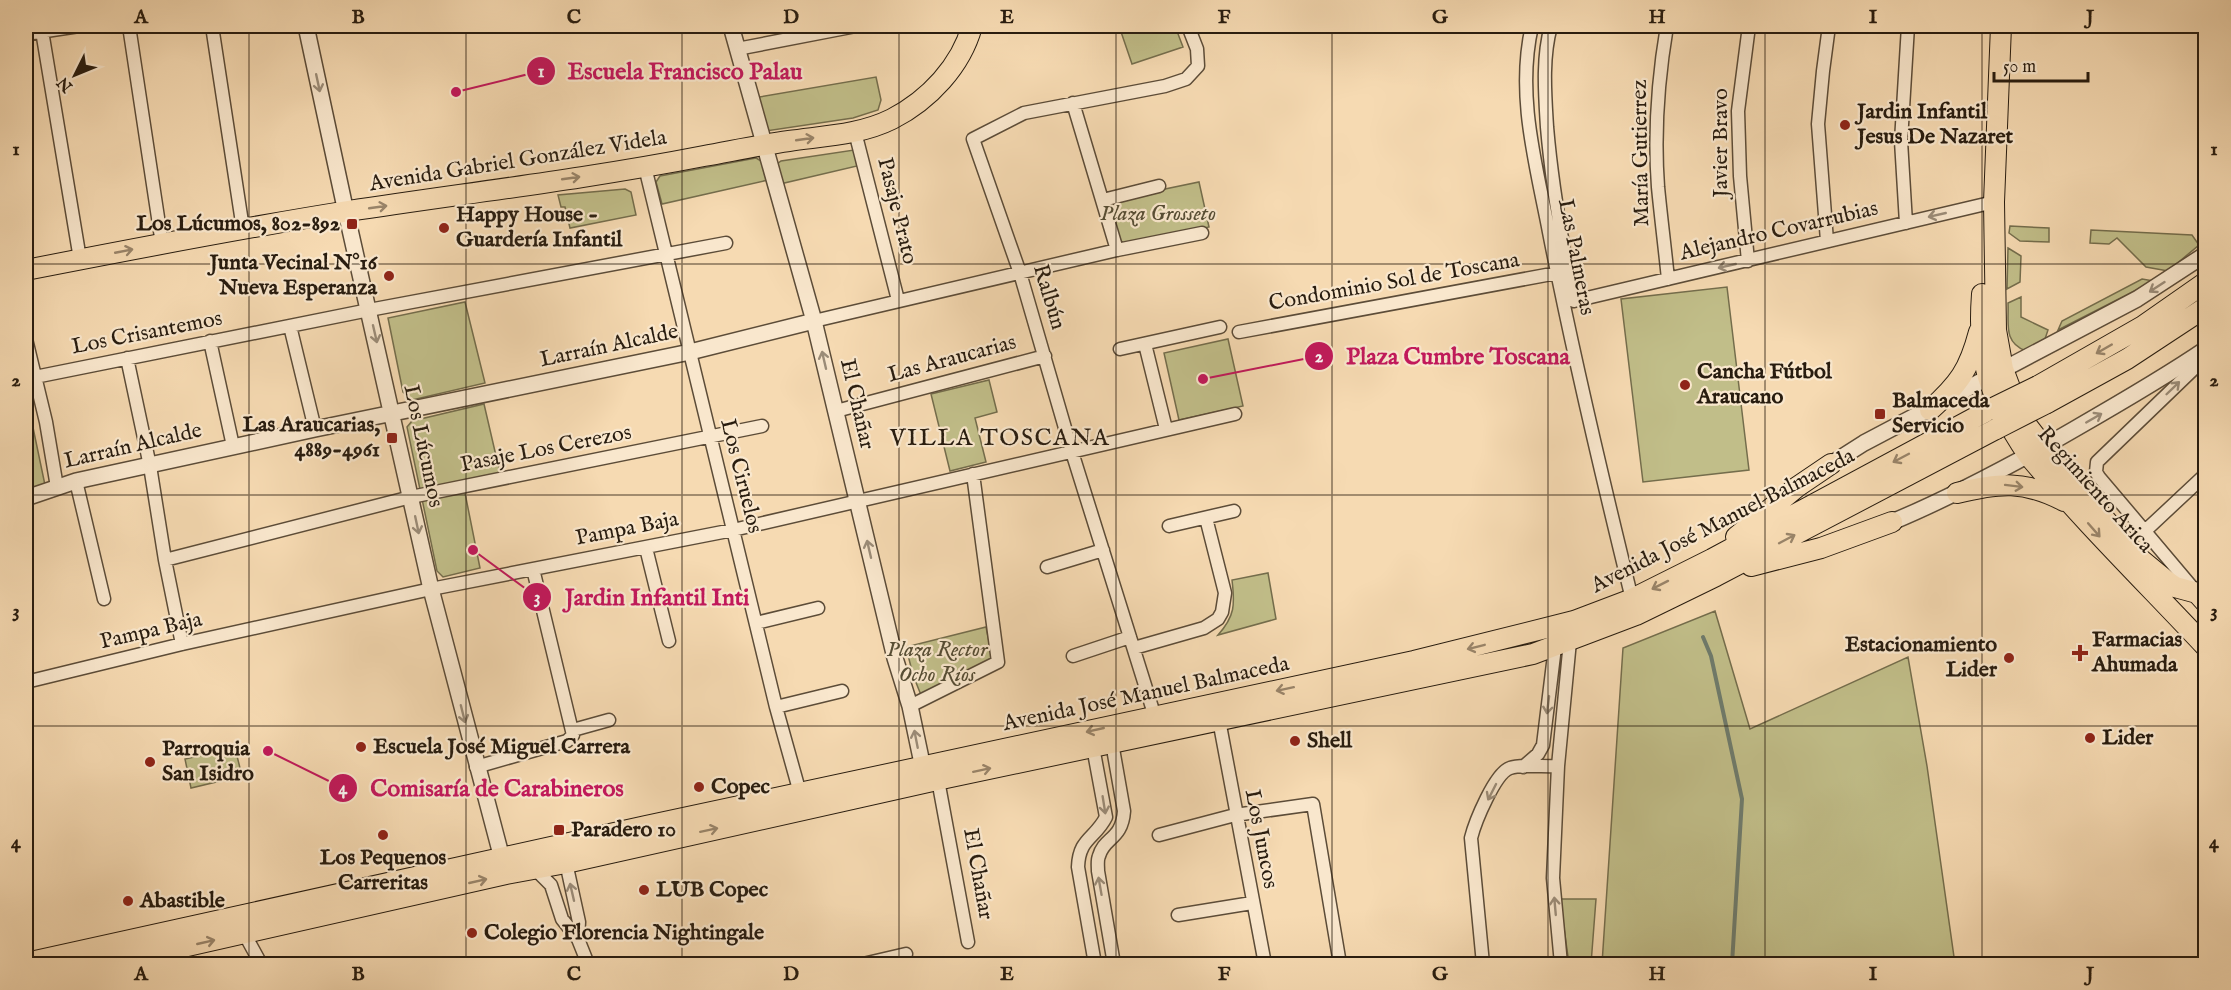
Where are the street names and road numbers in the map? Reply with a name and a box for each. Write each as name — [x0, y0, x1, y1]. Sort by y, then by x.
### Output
street label: María Gutierrez — [1626, 79, 1656, 227]
street label: Javier Bravo — [1707, 88, 1735, 201]
street label: Avenida Gabriel González Videla — [366, 124, 669, 198]
street label: Pasaje Prato — [870, 155, 924, 267]
street label: Alejandro Covarrubias — [1676, 195, 1881, 268]
street label: Las Palmeras — [1551, 196, 1601, 318]
street label: Condominio Sol de Toscana — [1266, 246, 1522, 318]
street label: Ralbún — [1026, 261, 1072, 333]
street label: Los Crisantemos — [69, 305, 225, 361]
street label: Larraín Alcalde — [537, 318, 681, 374]
street label: Las Araucarias — [885, 328, 1019, 390]
street label: El Chañar — [833, 356, 881, 452]
street label: Los Lúcumos — [396, 382, 450, 510]
street label: Los Ciruelos — [713, 416, 769, 536]
street label: Larraín Alcalde — [61, 417, 205, 475]
street label: Pasaje Los Cerezos — [458, 419, 634, 479]
street label: Regimiento Arica — [2031, 421, 2160, 560]
street label: Avenida José Manuel Balmaceda — [1586, 442, 1860, 600]
street label: Pampa Baja — [573, 505, 681, 553]
street label: Pampa Baja — [97, 606, 205, 656]
street label: Avenida José Manuel Balmaceda — [999, 650, 1292, 738]
street label: Los Juncos — [1238, 787, 1284, 891]
street label: El Chañar — [956, 826, 1000, 922]

